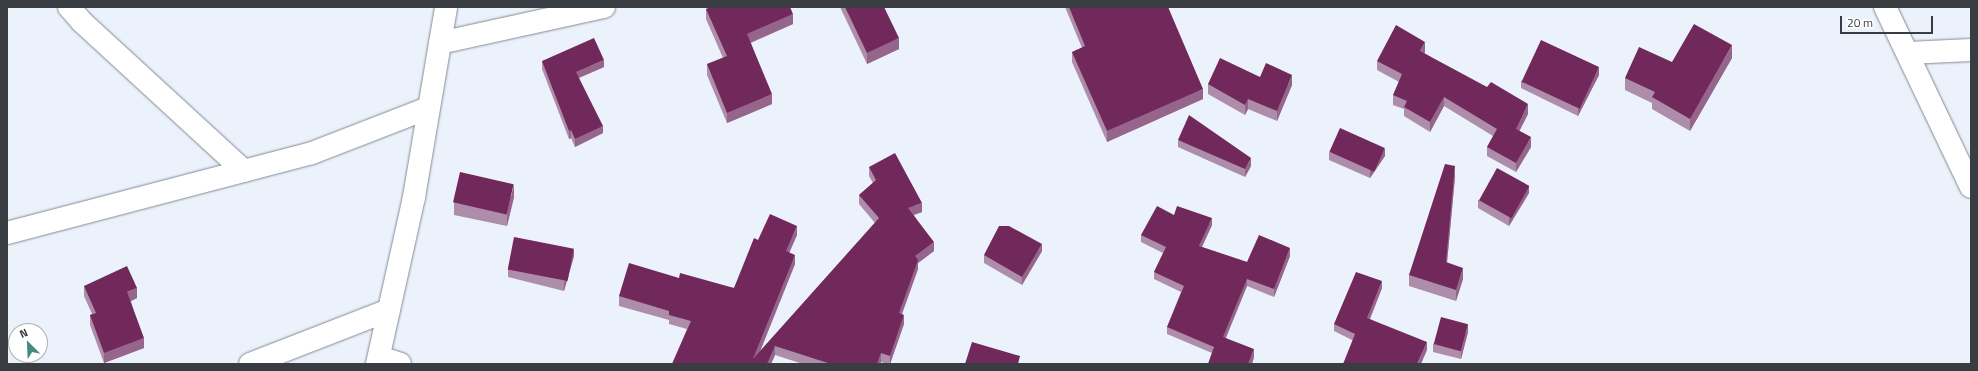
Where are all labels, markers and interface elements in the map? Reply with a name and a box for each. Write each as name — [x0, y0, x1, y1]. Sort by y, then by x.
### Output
scale bar — [1842, 8, 1935, 34]
text: 20 m — [1847, 13, 1873, 32]
north arrow — [8, 323, 48, 363]
text: N — [17, 324, 30, 342]

